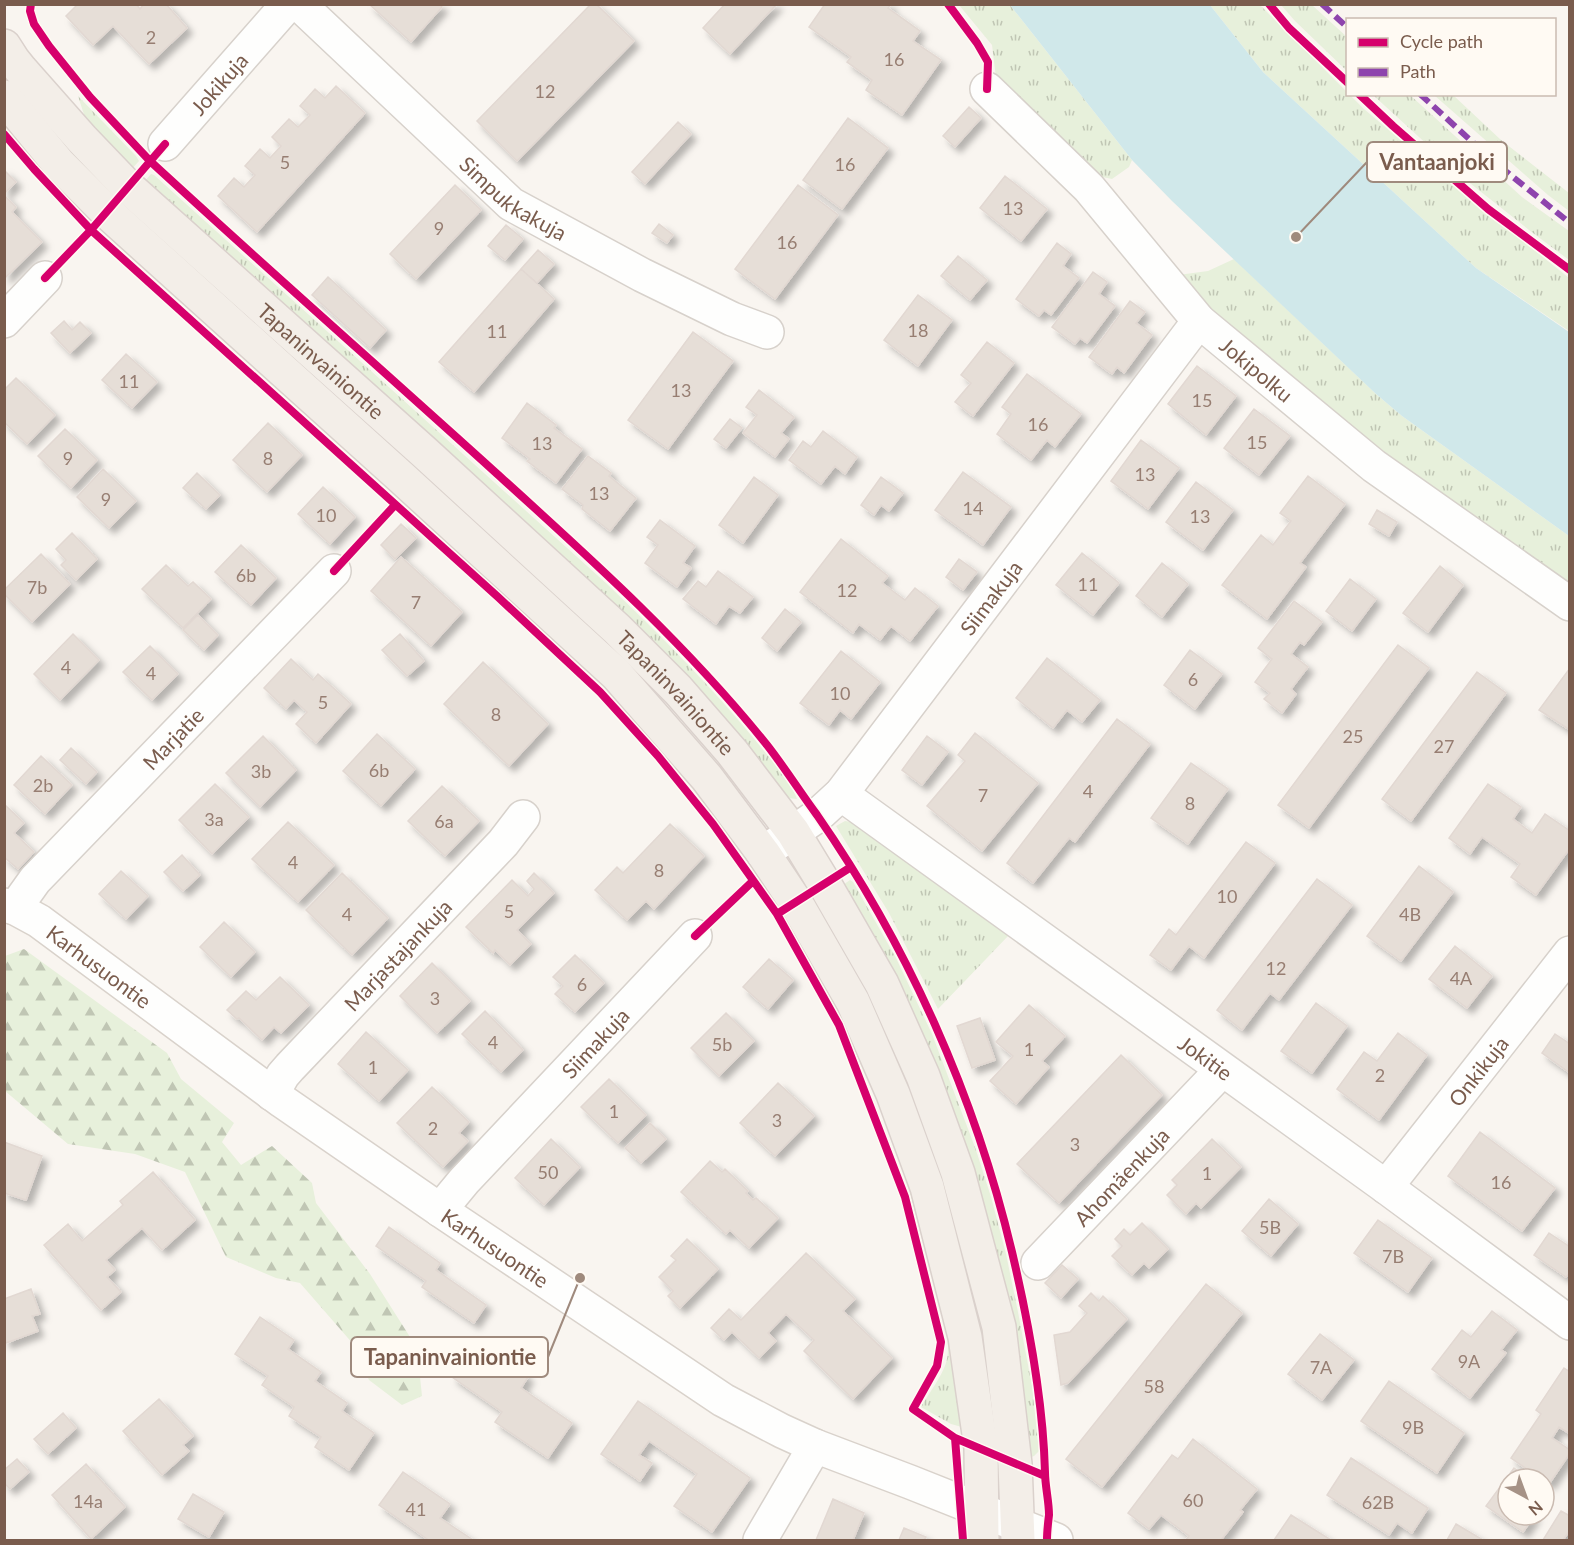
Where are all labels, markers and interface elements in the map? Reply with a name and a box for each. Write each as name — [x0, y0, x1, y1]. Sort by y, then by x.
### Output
legend — [1346, 18, 1556, 96]
house number: 2 — [146, 26, 156, 48]
text: Cycle path — [1400, 30, 1483, 52]
street label: Jokikuja — [185, 47, 252, 119]
house number: 16 — [884, 48, 904, 70]
text: Path — [1400, 60, 1436, 82]
house number: 12 — [535, 80, 555, 102]
callout: Vantaanjoki — [1367, 142, 1507, 182]
text: Vantaanjoki — [1378, 148, 1495, 175]
street label: Simpukkakuja — [455, 150, 571, 245]
house number: 5 — [280, 151, 290, 173]
house number: 16 — [835, 153, 855, 175]
house number: 13 — [1003, 197, 1023, 219]
house number: 9 — [434, 217, 444, 239]
house number: 16 — [777, 231, 797, 253]
street label: Tapaninvainiontie — [253, 297, 390, 424]
house number: 18 — [908, 319, 928, 341]
house number: 11 — [487, 320, 507, 342]
street label: Jokipolku — [1215, 332, 1299, 406]
house number: 11 — [119, 370, 139, 392]
house number: 13 — [671, 379, 691, 401]
house number: 15 — [1192, 389, 1212, 411]
house number: 16 — [1028, 413, 1048, 435]
house number: 15 — [1247, 431, 1267, 453]
house number: 13 — [532, 432, 552, 454]
house number: 9 — [63, 447, 73, 469]
house number: 8 — [263, 447, 273, 469]
house number: 13 — [1135, 463, 1155, 485]
house number: 13 — [589, 482, 609, 504]
house number: 9 — [101, 488, 111, 510]
house number: 14 — [963, 497, 983, 519]
house number: 10 — [316, 504, 336, 526]
house number: 13 — [1190, 505, 1210, 527]
street label: Siimakuja — [954, 555, 1026, 639]
house number: 6b — [236, 564, 256, 586]
house number: 11 — [1078, 573, 1098, 595]
house number: 7b — [27, 576, 47, 598]
house number: 12 — [837, 579, 857, 601]
house number: 7 — [411, 591, 421, 613]
street label: Tapaninvainiontie — [613, 625, 741, 759]
house number: 4 — [61, 656, 71, 678]
house number: 4 — [146, 662, 156, 684]
house number: 6 — [1188, 668, 1198, 690]
house number: 10 — [830, 682, 850, 704]
house number: 5 — [318, 691, 328, 713]
street label: Marjatie — [137, 702, 208, 774]
house number: 8 — [491, 703, 501, 725]
house number: 25 — [1343, 725, 1363, 747]
house number: 27 — [1434, 735, 1454, 757]
house number: 6b — [369, 759, 389, 781]
house number: 3b — [251, 760, 271, 782]
house number: 2b — [33, 774, 53, 796]
house number: 4 — [1083, 780, 1093, 802]
house number: 7 — [978, 784, 988, 806]
house number: 8 — [1185, 792, 1195, 814]
house number: 3a — [204, 808, 224, 830]
house number: 6a — [434, 810, 454, 832]
house number: 4 — [288, 851, 298, 873]
house number: 8 — [654, 859, 664, 881]
house number: 10 — [1217, 885, 1237, 907]
street label: Marjastajankuja — [338, 893, 456, 1015]
house number: 5 — [504, 900, 514, 922]
house number: 4 — [342, 903, 352, 925]
house number: 4B — [1399, 903, 1421, 925]
street label: Karhusuontie — [42, 919, 157, 1013]
house number: 12 — [1266, 957, 1286, 979]
house number: 4A — [1450, 967, 1473, 989]
house number: 6 — [577, 973, 587, 995]
house number: 3 — [430, 987, 440, 1009]
street label: Siimakuja — [556, 1002, 634, 1083]
street label: Jokitie — [1174, 1029, 1238, 1085]
house number: 4 — [488, 1031, 498, 1053]
street label: Onkikuja — [1442, 1031, 1513, 1111]
house number: 5b — [712, 1033, 732, 1055]
house number: 1 — [1024, 1038, 1034, 1060]
house number: 1 — [368, 1056, 378, 1078]
house number: 2 — [1375, 1064, 1385, 1086]
house number: 1 — [609, 1100, 619, 1122]
house number: 3 — [772, 1109, 782, 1131]
house number: 2 — [428, 1117, 438, 1139]
street label: Ahomäenkuja — [1068, 1122, 1173, 1230]
house number: 3 — [1070, 1133, 1080, 1155]
house number: 50 — [538, 1161, 558, 1183]
house number: 1 — [1202, 1162, 1212, 1184]
house number: 16 — [1491, 1171, 1511, 1193]
street label: Karhusuontie — [437, 1202, 554, 1292]
house number: 5B — [1259, 1216, 1281, 1238]
house number: 7B — [1382, 1245, 1404, 1267]
callout: Tapaninvainiontie — [351, 1337, 548, 1377]
text: Tapaninvainiontie — [364, 1343, 537, 1370]
house number: 9A — [1458, 1350, 1481, 1372]
house number: 7A — [1310, 1356, 1333, 1378]
house number: 58 — [1144, 1375, 1164, 1397]
house number: 9B — [1402, 1416, 1424, 1438]
north arrow — [1496, 1467, 1556, 1527]
house number: 60 — [1183, 1489, 1203, 1511]
house number: 14a — [73, 1490, 103, 1512]
house number: 62B — [1362, 1491, 1394, 1513]
text: N — [1525, 1497, 1547, 1520]
house number: 41 — [406, 1498, 426, 1520]

